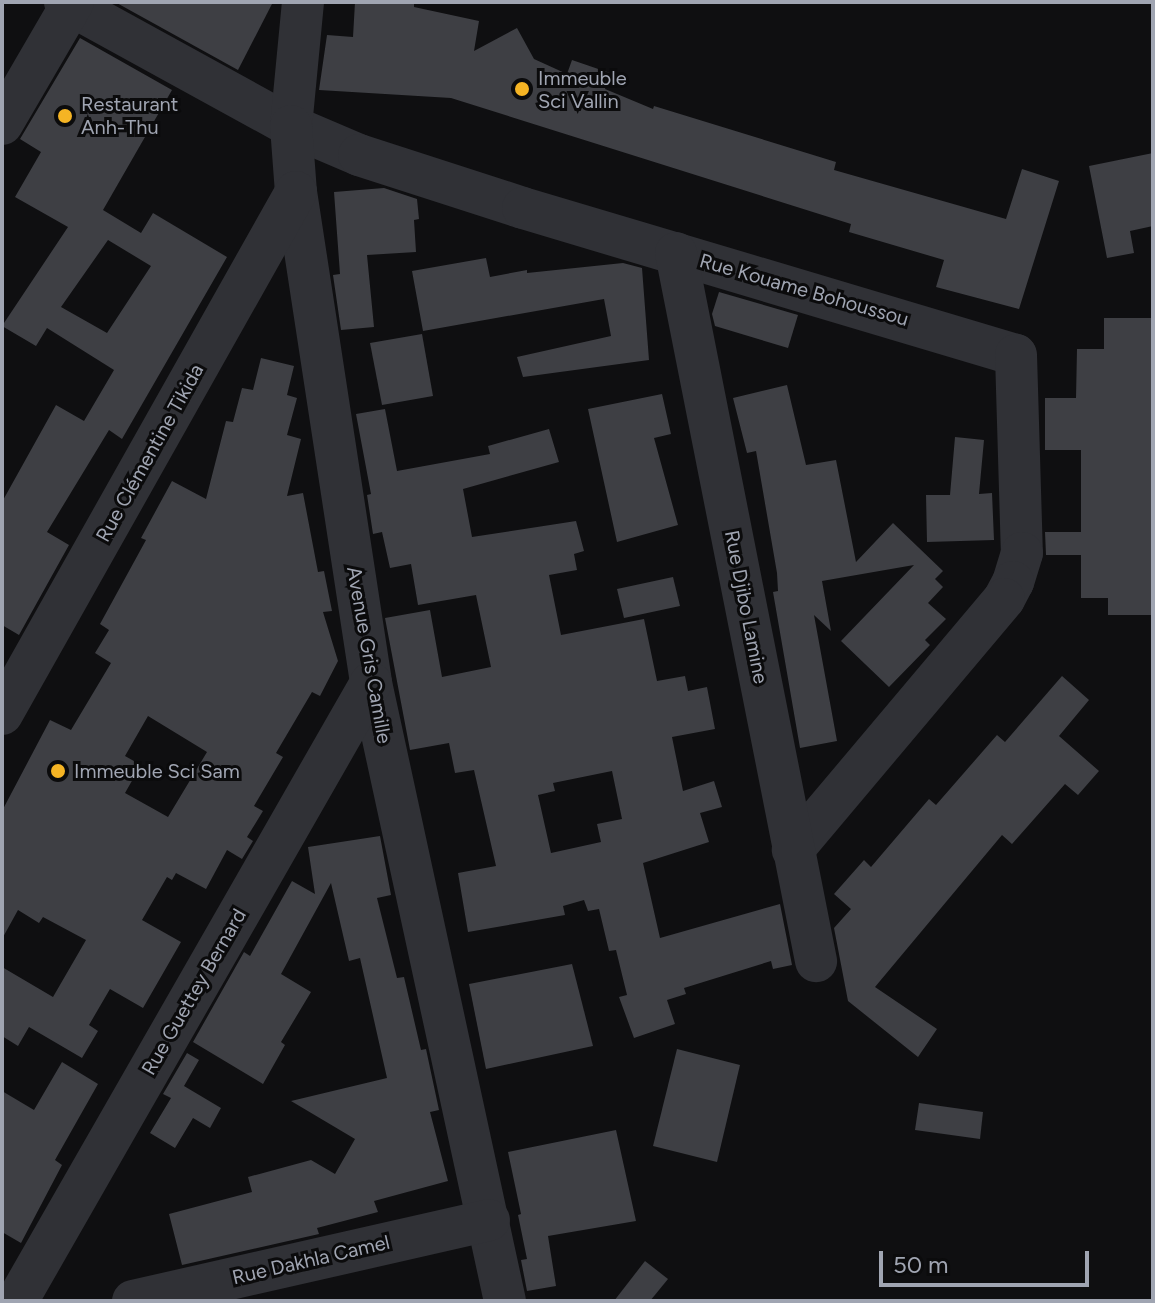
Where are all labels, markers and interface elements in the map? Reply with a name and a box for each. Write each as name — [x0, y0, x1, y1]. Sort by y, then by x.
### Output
place label: Immeuble Sci Vallin — [538, 66, 627, 113]
marker: Immeuble Sci Vallin — [513, 80, 531, 98]
place label: Restaurant Anh-Thu — [81, 92, 178, 139]
marker: Restaurant Anh-Thu — [56, 107, 74, 125]
street label: Rue Kouame Bohoussou — [697, 249, 911, 331]
street label: Rue Clémentine Tikida — [91, 360, 209, 546]
street label: Rue Djibo Lamine — [719, 528, 773, 686]
street label: Avenue Gris Camille — [342, 565, 396, 745]
place label: Immeuble Sci Sam — [74, 759, 240, 783]
marker: Immeuble Sci Sam — [49, 762, 67, 780]
street label: Rue Guettey Bernard — [137, 905, 251, 1079]
street label: Rue Dakhla Camel — [230, 1230, 392, 1290]
scale bar — [883, 1235, 1093, 1285]
text: 50 m — [893, 1250, 949, 1279]

